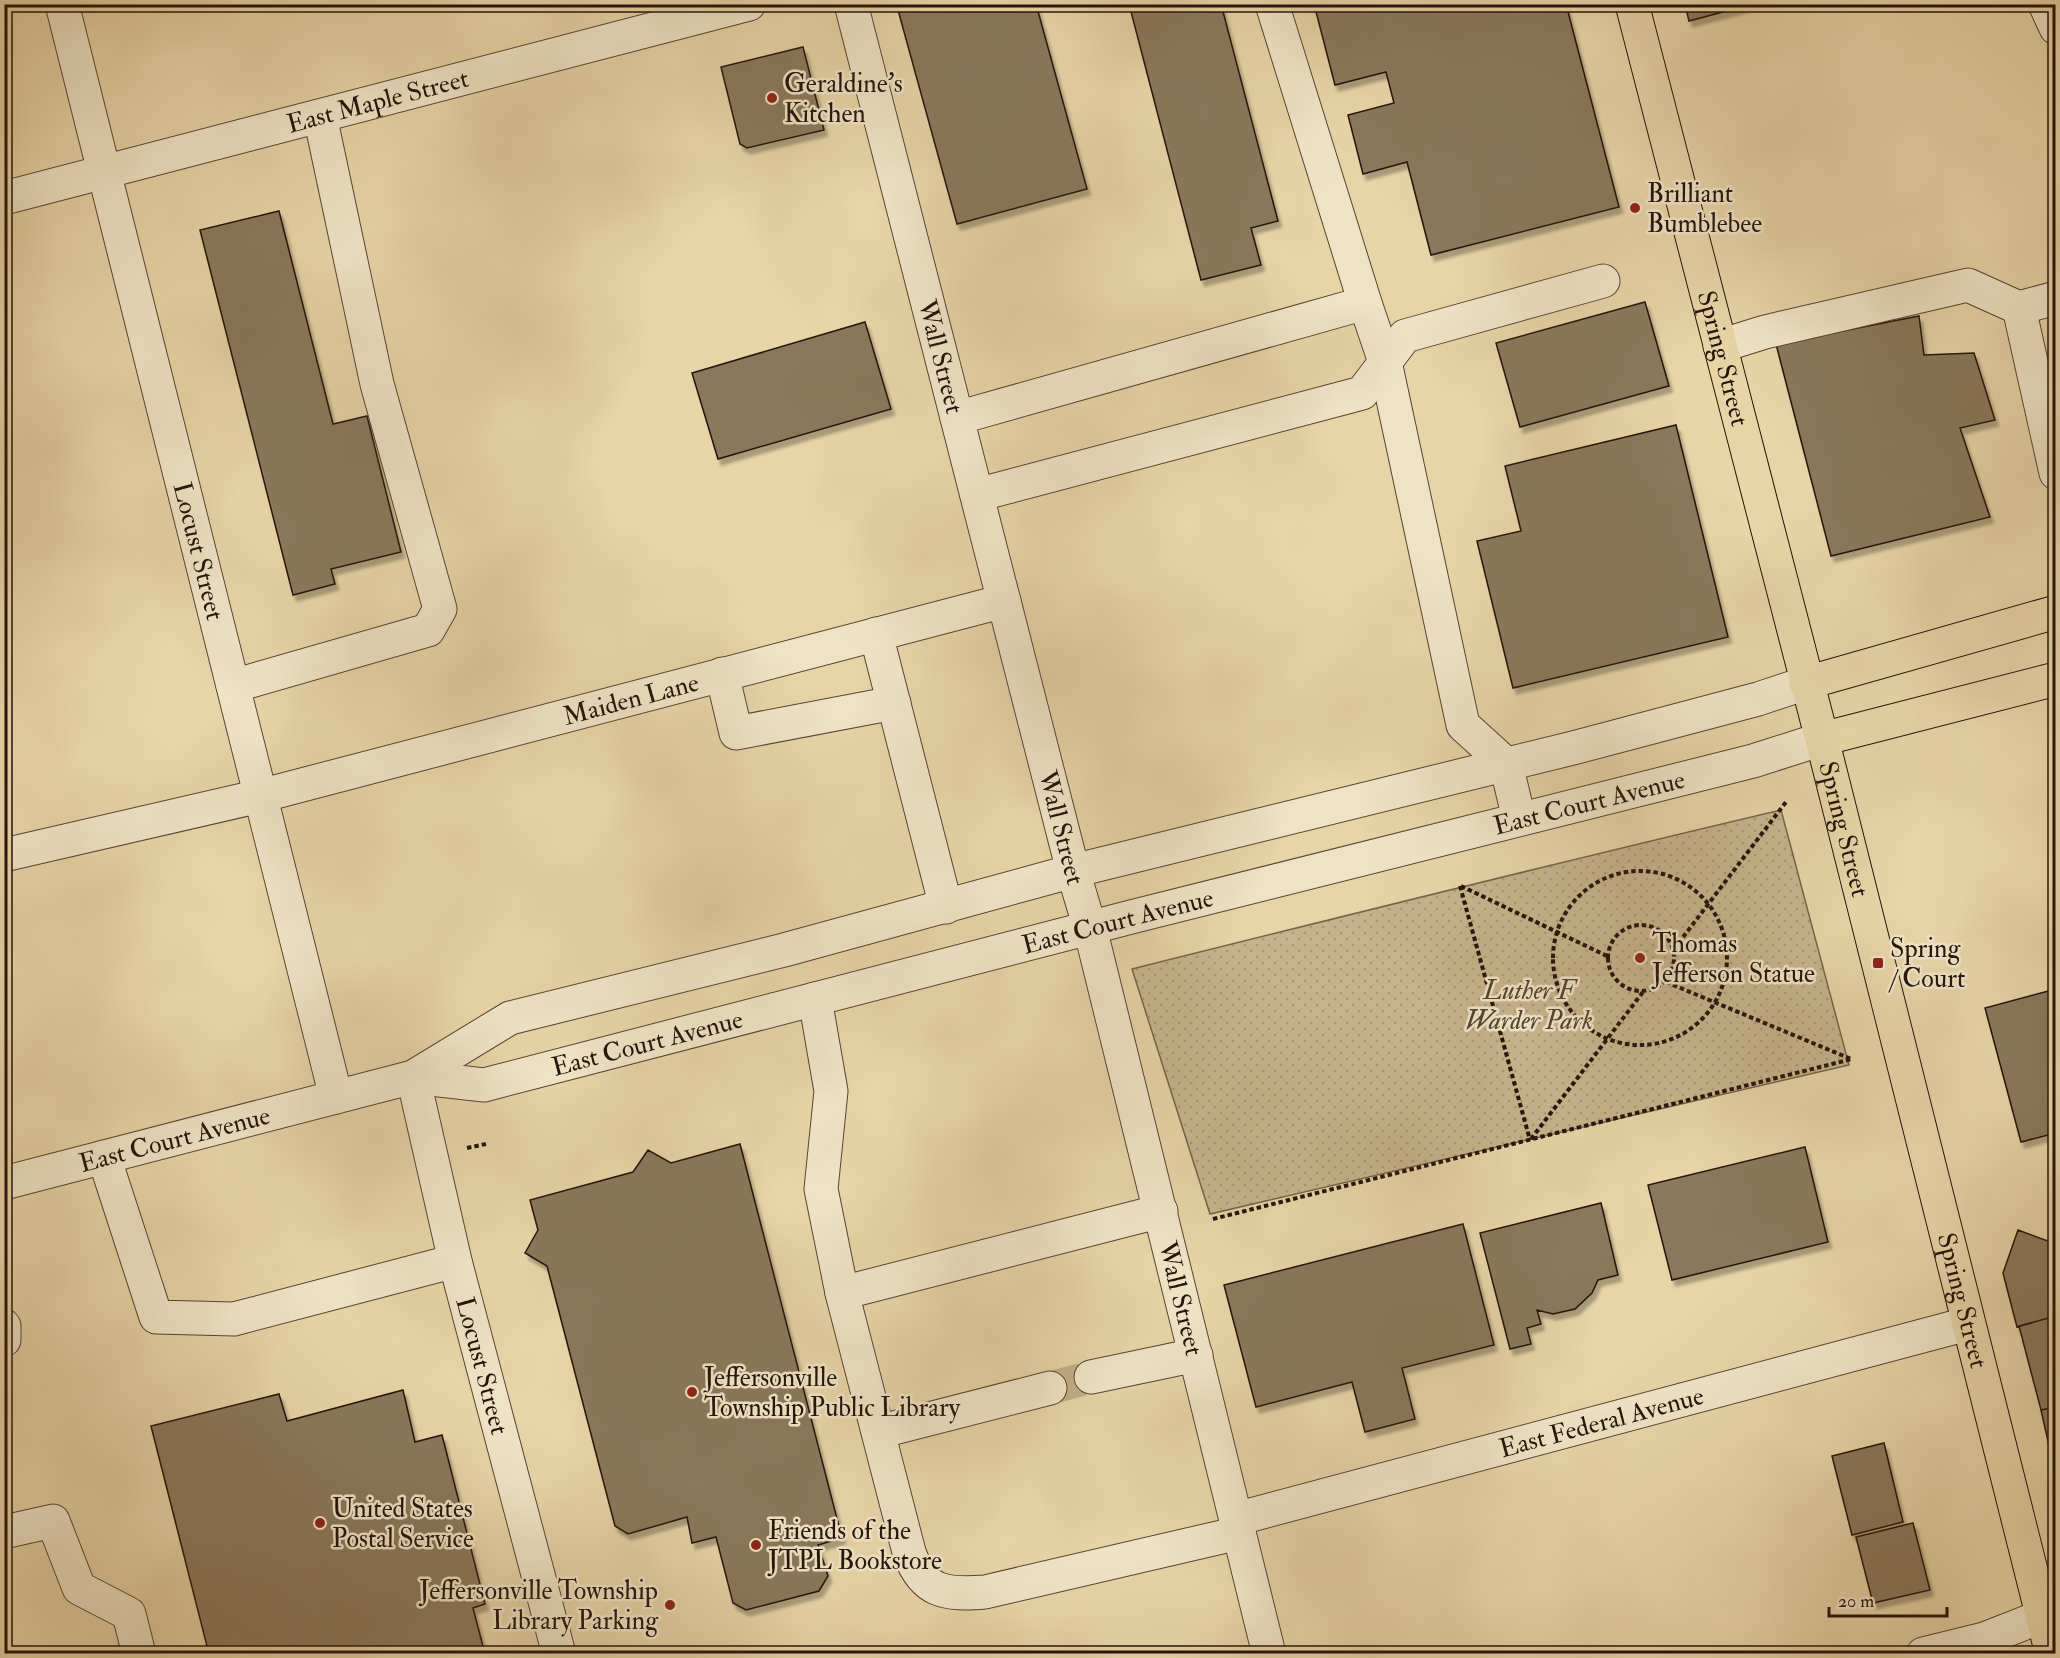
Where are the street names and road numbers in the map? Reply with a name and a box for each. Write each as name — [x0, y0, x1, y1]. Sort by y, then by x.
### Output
street label: East Maple Street — [283, 63, 472, 141]
street label: Spring Street — [1690, 288, 1755, 430]
street label: Wall Street — [910, 296, 970, 417]
street label: Locust Street — [166, 479, 231, 624]
street label: Maiden Lane — [560, 667, 702, 733]
street label: Spring Street — [1811, 758, 1876, 900]
street label: East Court Avenue — [1490, 764, 1688, 843]
street label: Wall Street — [1031, 766, 1091, 889]
street label: East Court Avenue — [1019, 882, 1217, 962]
street label: East Court Avenue — [548, 1003, 747, 1084]
street label: East Court Avenue — [76, 1100, 274, 1180]
street label: Spring Street — [1930, 1230, 1995, 1372]
street label: Wall Street — [1151, 1237, 1210, 1359]
street label: Locust Street — [448, 1294, 515, 1438]
street label: East Federal Avenue — [1496, 1380, 1707, 1465]

